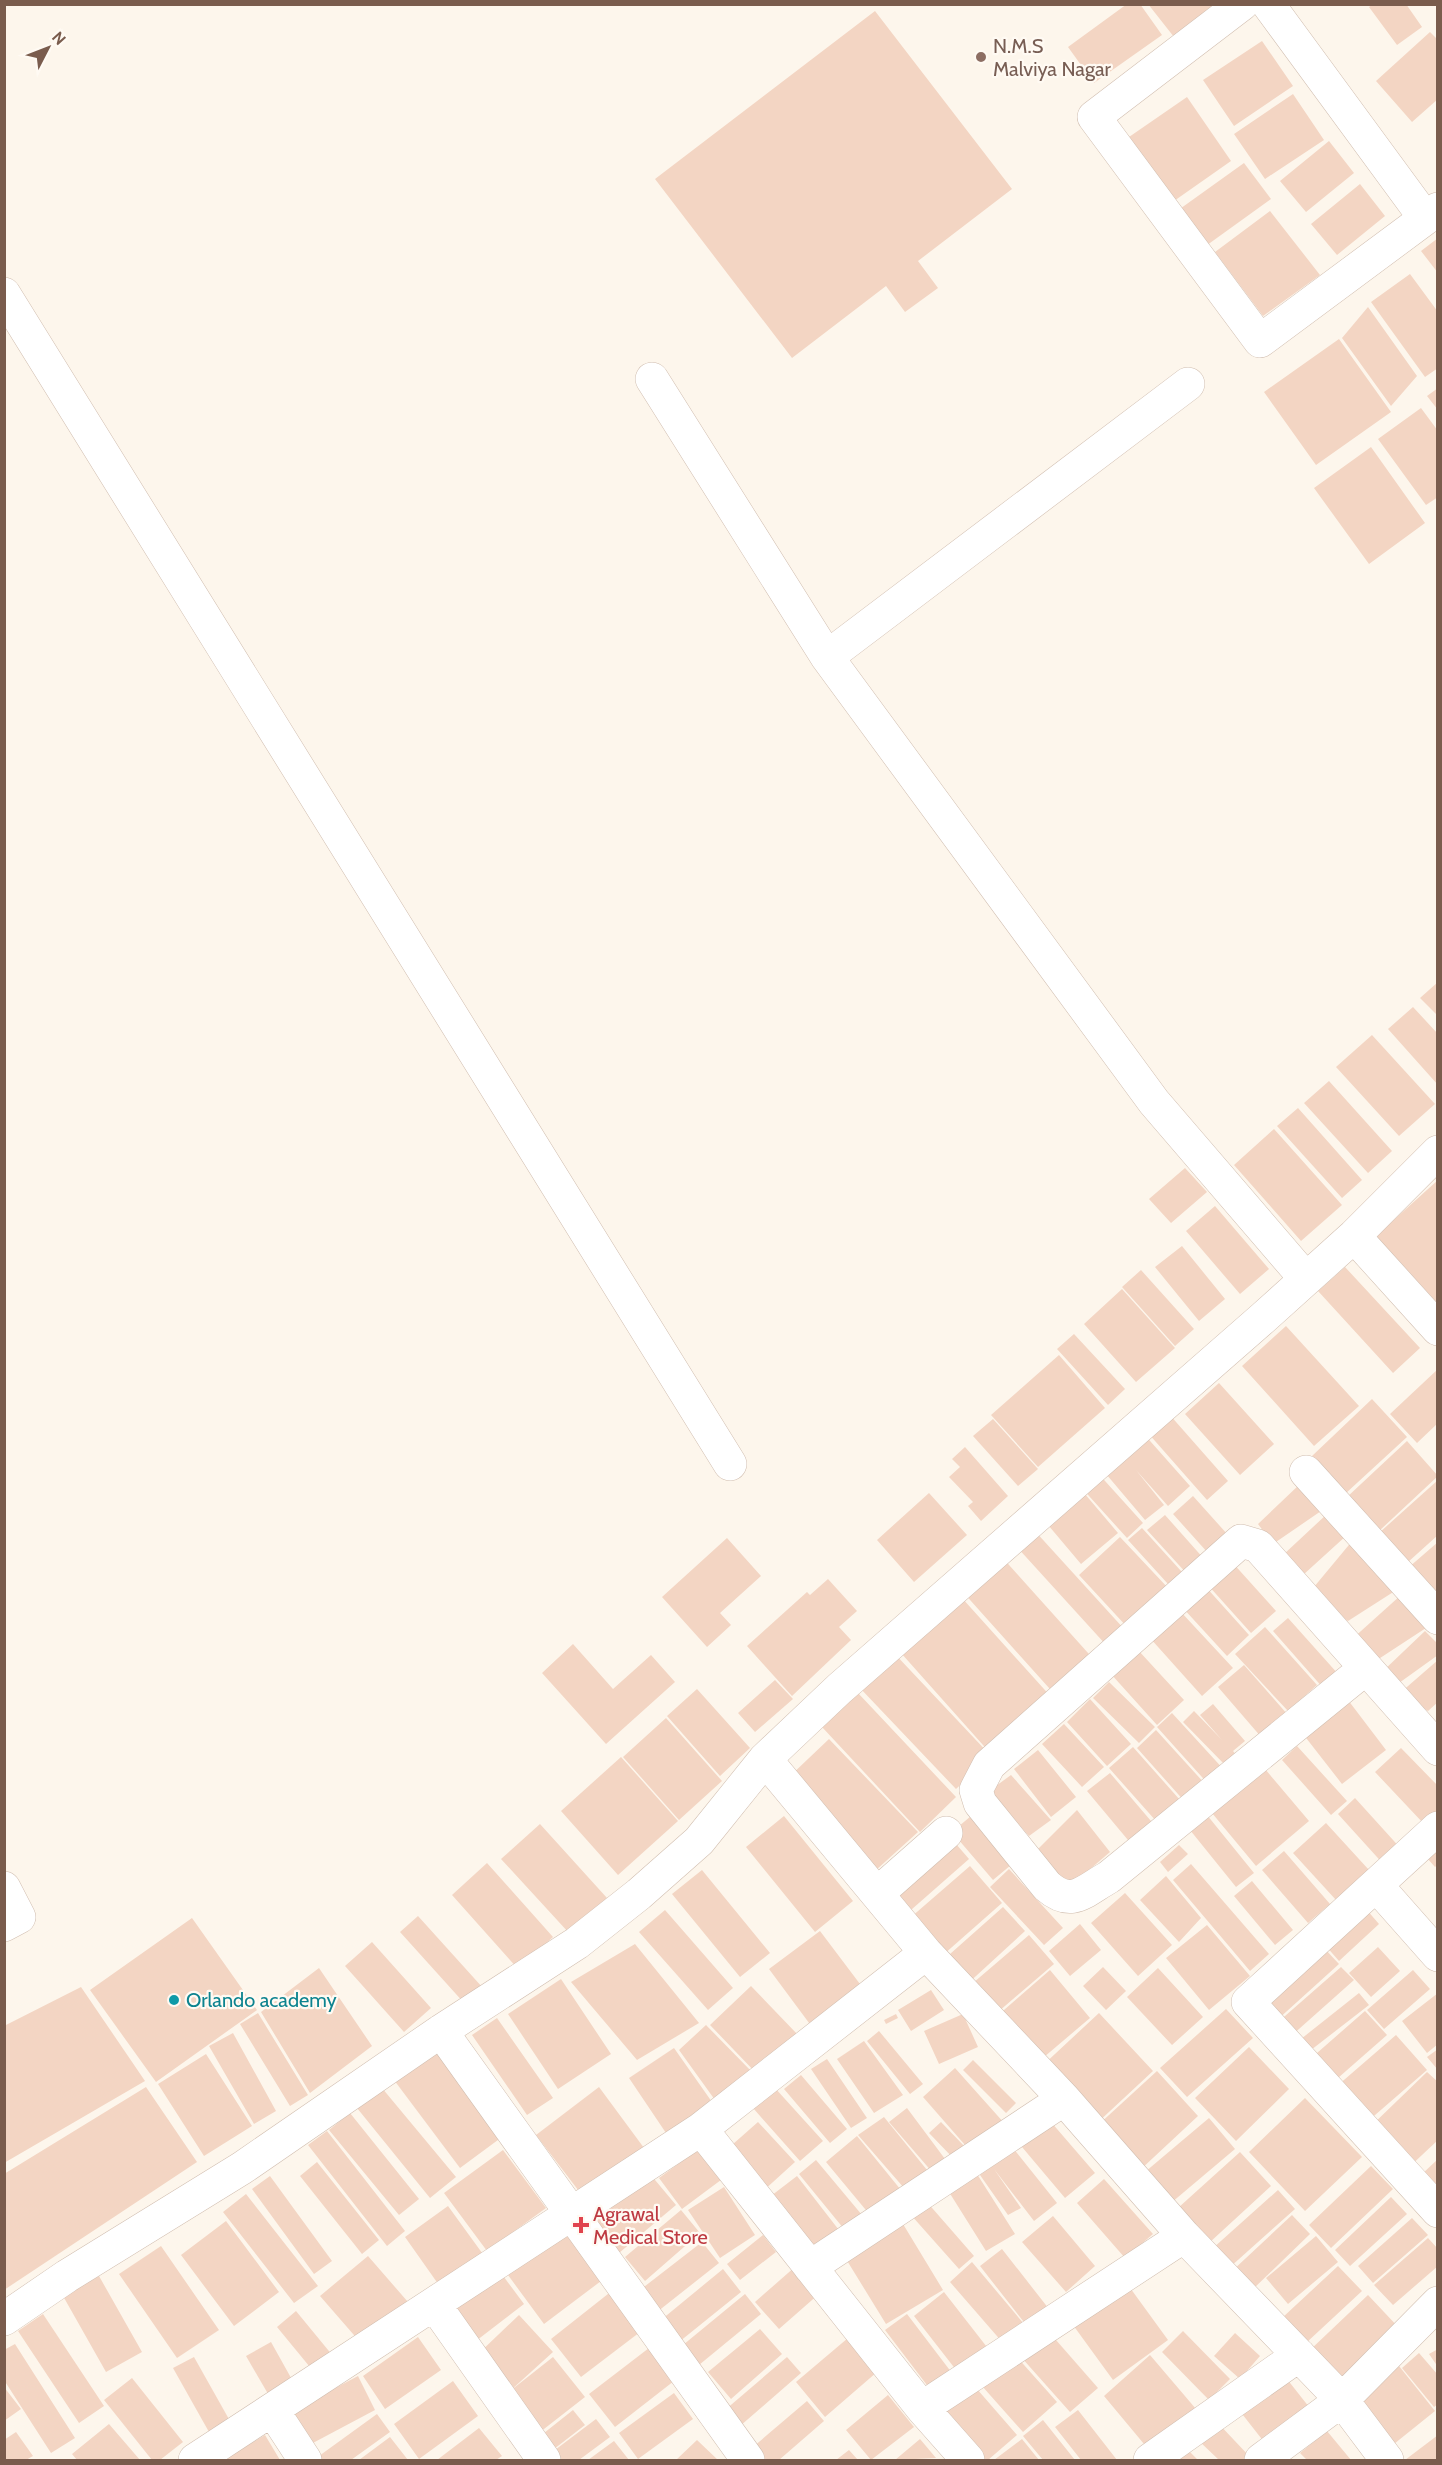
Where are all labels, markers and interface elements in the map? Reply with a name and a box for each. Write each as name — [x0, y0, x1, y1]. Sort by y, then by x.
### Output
north arrow — [18, 18, 78, 78]
text: N — [48, 28, 70, 49]
place label: N.M.S Malviya Nagar — [993, 34, 1111, 81]
marker: N.M.S Malviya Nagar — [974, 50, 988, 64]
place label: Orlando academy — [186, 1988, 337, 2012]
marker: Orlando academy — [167, 1993, 181, 2007]
place label: Agrawal Medical Store — [593, 2202, 708, 2249]
marker: Agrawal Medical Store — [574, 2218, 588, 2232]

